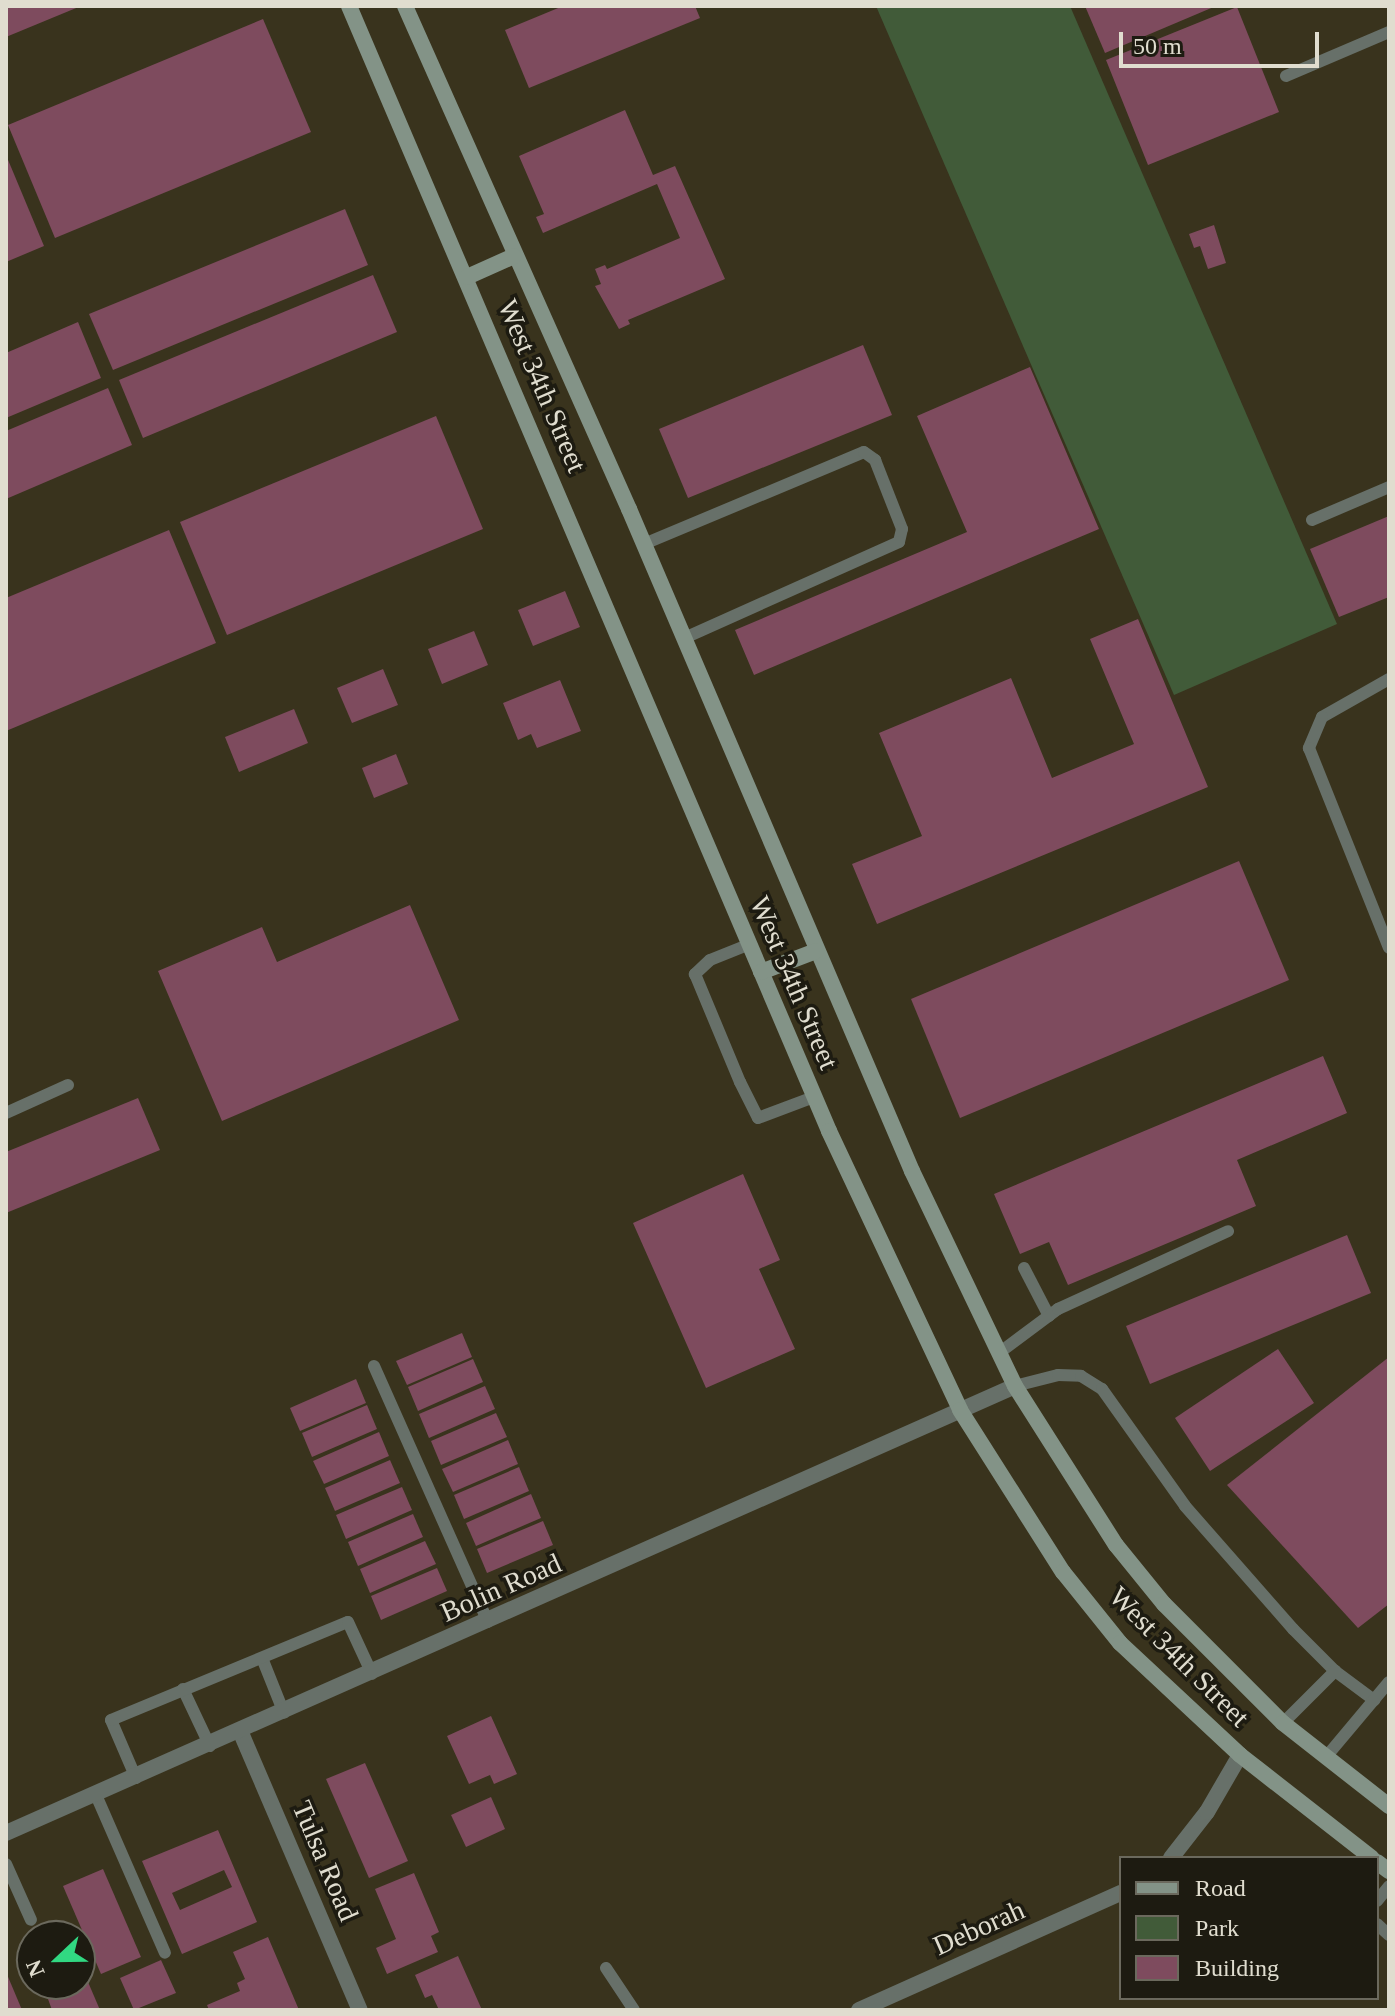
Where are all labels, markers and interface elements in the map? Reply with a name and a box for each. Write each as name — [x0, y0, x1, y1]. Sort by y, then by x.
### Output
scale bar — [1123, 16, 1323, 66]
text: 50 m — [1133, 33, 1182, 59]
street label: West 34th Street — [491, 295, 593, 477]
street label: West 34th Street — [743, 892, 845, 1074]
street label: Bolin Road — [436, 1547, 566, 1629]
street label: West 34th Street — [1102, 1580, 1256, 1734]
street label: Tulsa Road — [285, 1796, 365, 1926]
legend — [1119, 1856, 1379, 2000]
text: Road — [1195, 1875, 1246, 1901]
street label: Deborah — [928, 1893, 1030, 1963]
text: Park — [1195, 1915, 1239, 1941]
north arrow — [16, 1920, 96, 2000]
text: Building — [1195, 1955, 1279, 1981]
text: N — [21, 1956, 50, 1980]

